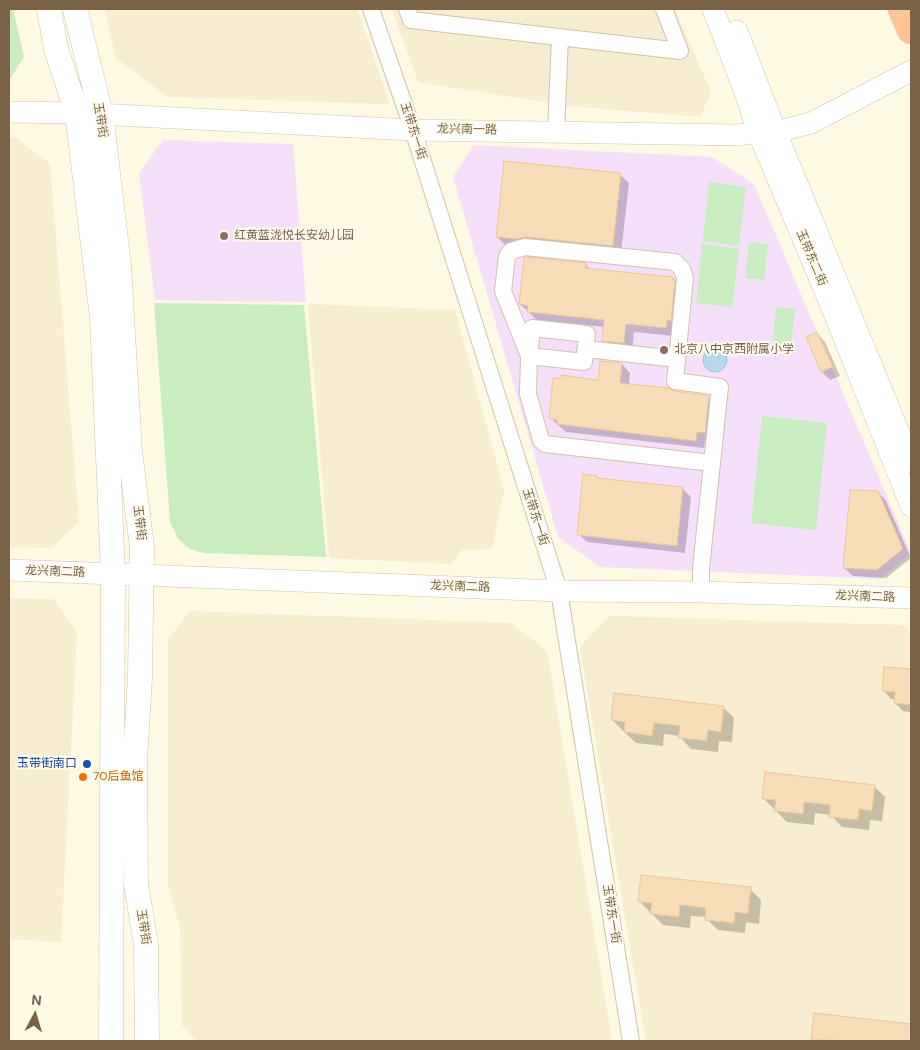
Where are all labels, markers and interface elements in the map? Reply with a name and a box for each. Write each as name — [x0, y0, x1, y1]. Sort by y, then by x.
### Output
street label: 玉带东一街 — [397, 100, 429, 162]
street label: 玉带街 — [90, 101, 110, 139]
street label: 龙兴南一路 — [437, 122, 497, 138]
street label: 玉带东二街 — [793, 228, 829, 288]
place label: 红黄蓝泷悦长安幼儿园 — [234, 229, 354, 243]
marker: 红黄蓝泷悦长安幼儿园 — [218, 230, 230, 242]
place label: 北京八中京西附属小学 — [674, 343, 794, 357]
marker: 北京八中京西附属小学 — [658, 344, 670, 356]
street label: 玉带东一街 — [519, 486, 551, 548]
street label: 玉带街 — [130, 504, 148, 542]
street label: 龙兴南二路 — [25, 564, 85, 580]
street label: 龙兴南二路 — [430, 579, 490, 595]
street label: 龙兴南二路 — [835, 589, 895, 605]
place label: 玉带街南口 — [17, 757, 77, 771]
marker: 玉带街南口 — [81, 758, 93, 770]
place label: 70后鱼馆 — [93, 770, 143, 784]
marker: 70后鱼馆 — [77, 771, 89, 783]
street label: 玉带东一街 — [599, 883, 623, 945]
street label: 玉带街 — [133, 908, 153, 946]
north arrow — [10, 990, 60, 1040]
text: N — [31, 991, 43, 1010]

